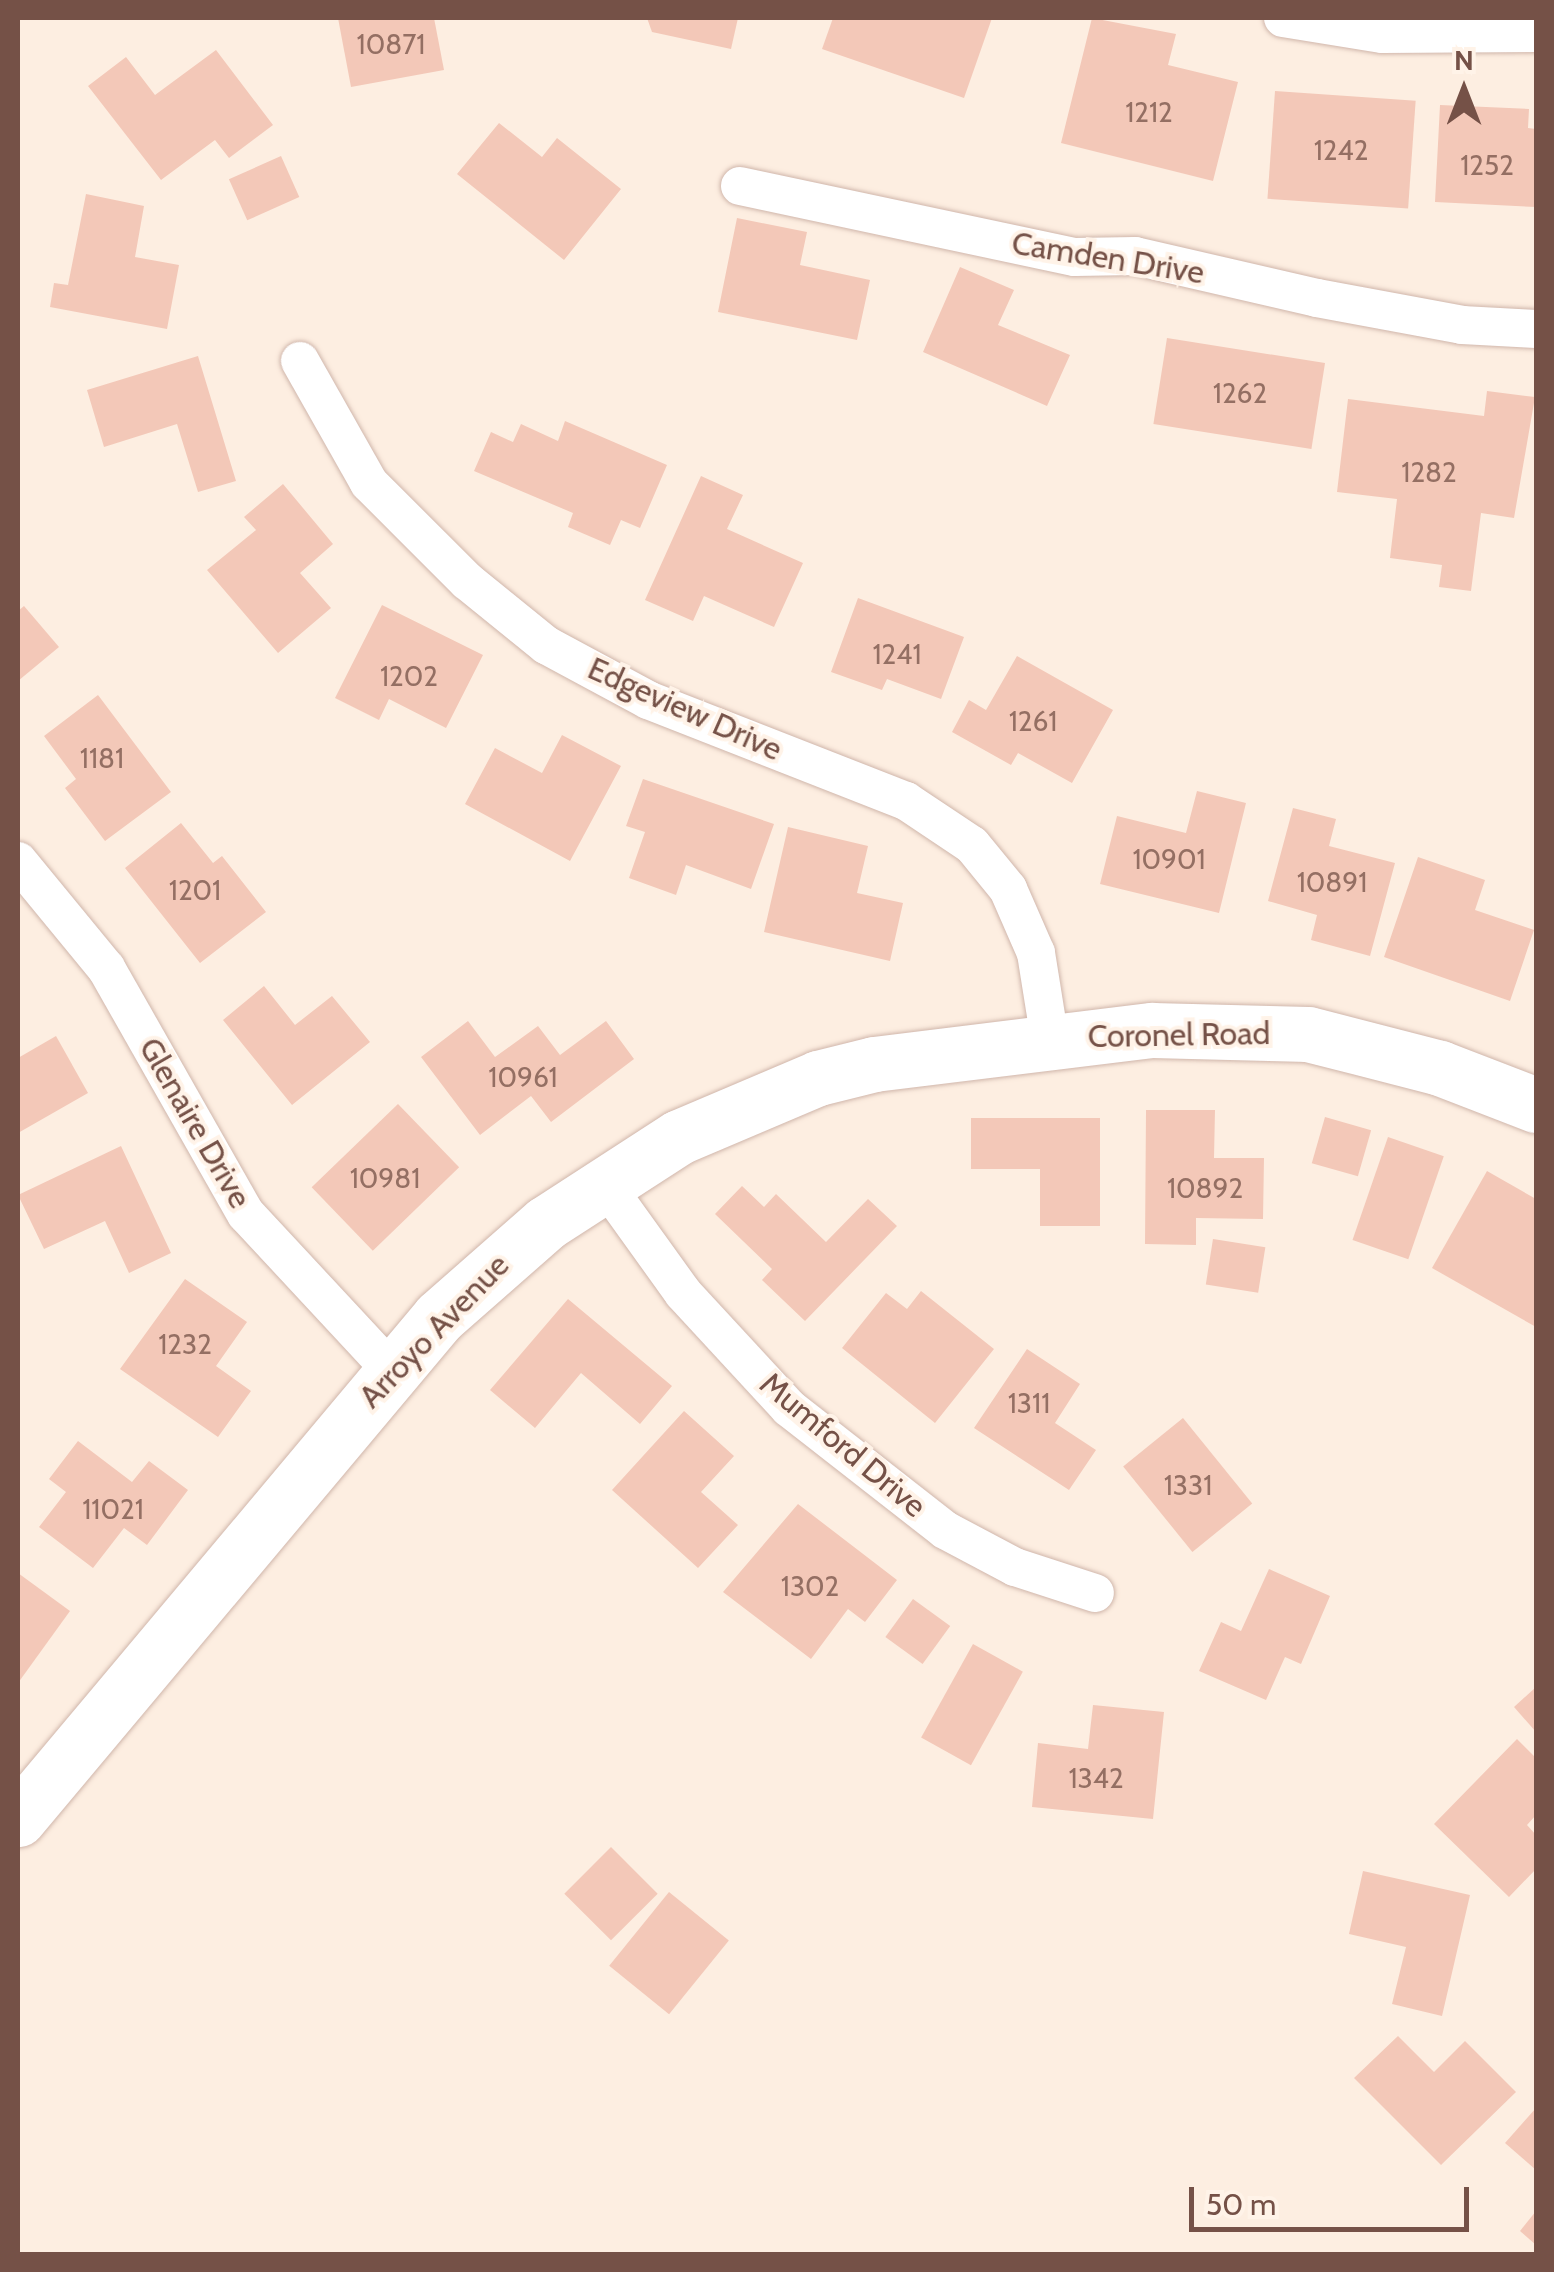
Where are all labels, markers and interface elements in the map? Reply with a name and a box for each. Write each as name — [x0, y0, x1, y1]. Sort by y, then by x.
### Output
house number: 10871 — [357, 27, 425, 61]
north arrow — [1414, 40, 1514, 140]
text: N — [1454, 43, 1474, 77]
house number: 1212 — [1125, 95, 1173, 129]
house number: 1242 — [1314, 133, 1368, 167]
house number: 1252 — [1460, 148, 1514, 182]
street label: Camden Drive — [1009, 224, 1207, 292]
house number: 1262 — [1213, 376, 1267, 410]
house number: 1282 — [1401, 455, 1457, 489]
house number: 1241 — [872, 637, 922, 671]
street label: Edgeview Drive — [582, 649, 788, 769]
house number: 1202 — [380, 659, 438, 693]
house number: 1261 — [1009, 704, 1057, 738]
house number: 1181 — [80, 741, 124, 775]
house number: 10901 — [1132, 842, 1206, 876]
house number: 10891 — [1297, 865, 1367, 899]
house number: 1201 — [169, 873, 221, 907]
street label: Coronel Road — [1087, 1014, 1271, 1056]
street label: Glenaire Drive — [131, 1031, 259, 1215]
house number: 10961 — [488, 1060, 558, 1094]
house number: 10981 — [350, 1161, 420, 1195]
house number: 10892 — [1167, 1171, 1243, 1205]
street label: Arroyo Avenue — [351, 1246, 517, 1416]
house number: 1232 — [158, 1327, 212, 1361]
street label: Mumford Drive — [752, 1365, 934, 1525]
house number: 1311 — [1008, 1386, 1050, 1420]
house number: 1331 — [1164, 1468, 1212, 1502]
house number: 11021 — [82, 1492, 144, 1526]
house number: 1302 — [781, 1569, 839, 1603]
house number: 1342 — [1068, 1761, 1124, 1795]
scale bar — [1194, 2167, 1474, 2229]
text: 50 m — [1206, 2186, 1276, 2223]

